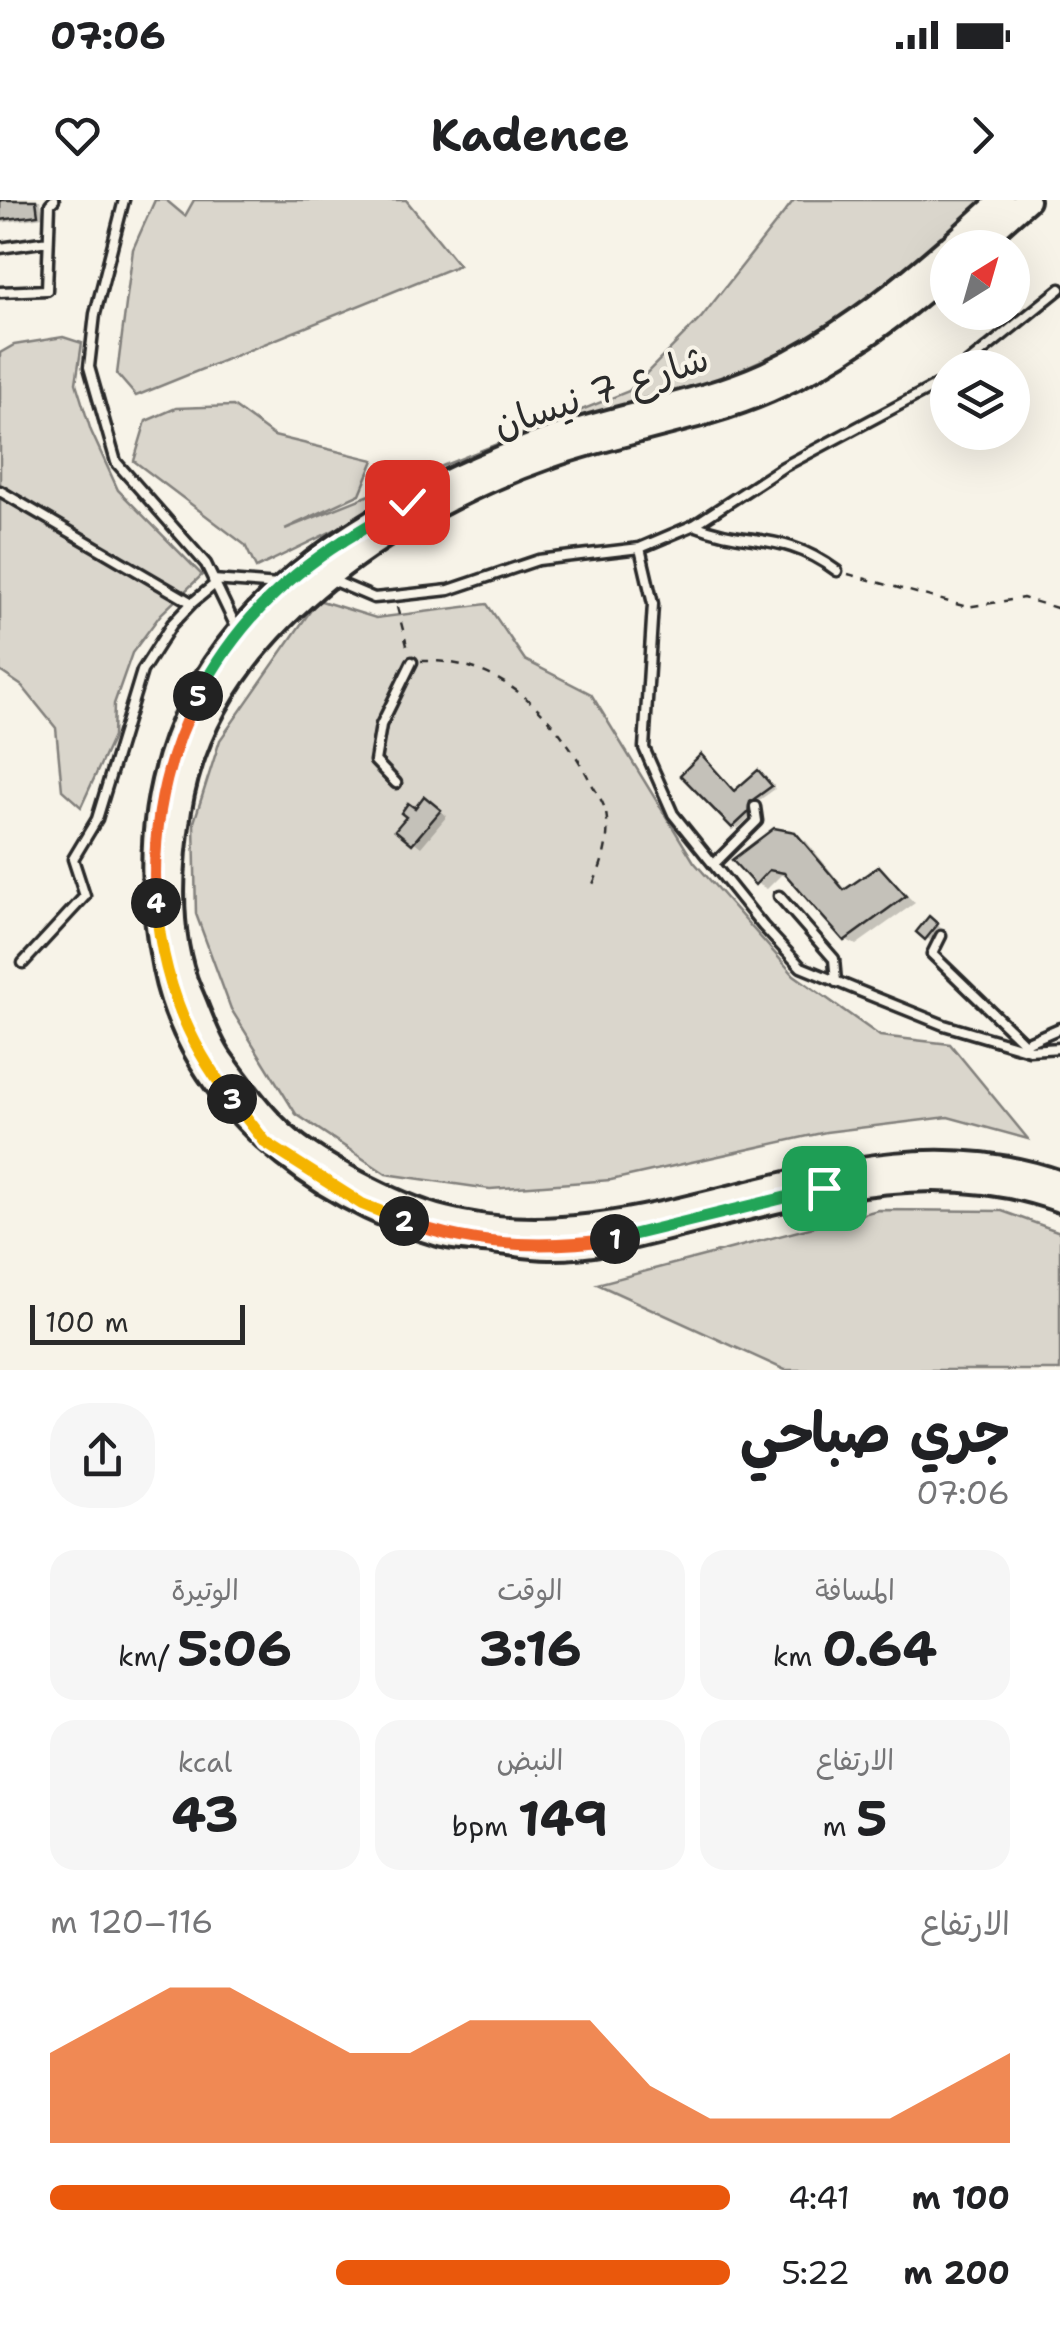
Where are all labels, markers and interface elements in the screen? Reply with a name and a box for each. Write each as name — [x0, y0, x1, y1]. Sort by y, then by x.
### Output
text: 07:06 — [50, 10, 166, 61]
text: Kadence — [431, 105, 630, 165]
icon: heart — [50, 108, 105, 163]
icon: forward — [955, 108, 1010, 163]
north arrow — [930, 230, 1030, 330]
map controls — [930, 230, 1030, 450]
street label: شارع 7 نيسان — [487, 332, 716, 451]
button: layers — [930, 350, 1030, 450]
pin — [365, 460, 450, 545]
icon: check — [380, 475, 435, 530]
pin: 5 — [173, 671, 223, 721]
text: 5 — [189, 677, 207, 715]
pin: 4 — [131, 878, 181, 928]
text: 4 — [146, 884, 166, 922]
pin: 3 — [207, 1074, 257, 1124]
text: 3 — [222, 1080, 242, 1118]
pin — [782, 1146, 867, 1231]
icon: arrive — [797, 1161, 852, 1216]
pin: 2 — [379, 1196, 429, 1246]
text: 2 — [394, 1202, 414, 1240]
pin: 1 — [590, 1214, 640, 1264]
text: 1 — [609, 1220, 621, 1258]
scale bar — [30, 1300, 245, 1344]
text: 100 m — [45, 1303, 129, 1341]
text: جري صباحي — [740, 1396, 1010, 1470]
button: share — [50, 1403, 155, 1508]
text: 07:06 — [916, 1471, 1010, 1514]
text: الوتيرة — [171, 1571, 239, 1609]
text: الوقت — [497, 1571, 563, 1609]
text: المسافة — [815, 1571, 895, 1609]
text: 5:06 — [177, 1615, 292, 1682]
text: 3:16 — [478, 1615, 582, 1682]
text: 0.64 — [822, 1615, 937, 1682]
text: /km — [118, 1637, 177, 1675]
text: km — [773, 1637, 822, 1675]
text: النبض — [497, 1741, 563, 1779]
text: الارتفاع — [816, 1741, 894, 1779]
text: kcal — [178, 1743, 232, 1781]
text: 43 — [171, 1781, 239, 1848]
text: 149 — [518, 1785, 608, 1852]
text: 5 — [856, 1785, 887, 1852]
text: bpm — [452, 1807, 518, 1845]
text: m — [823, 1807, 856, 1845]
text: 116–120 m — [50, 1900, 213, 1943]
text: الارتفاع — [920, 1902, 1010, 1945]
text: 4:41 — [788, 2176, 850, 2219]
text: 100 m — [911, 2176, 1010, 2219]
text: 5:22 — [781, 2251, 850, 2294]
text: 200 m — [903, 2251, 1010, 2294]

